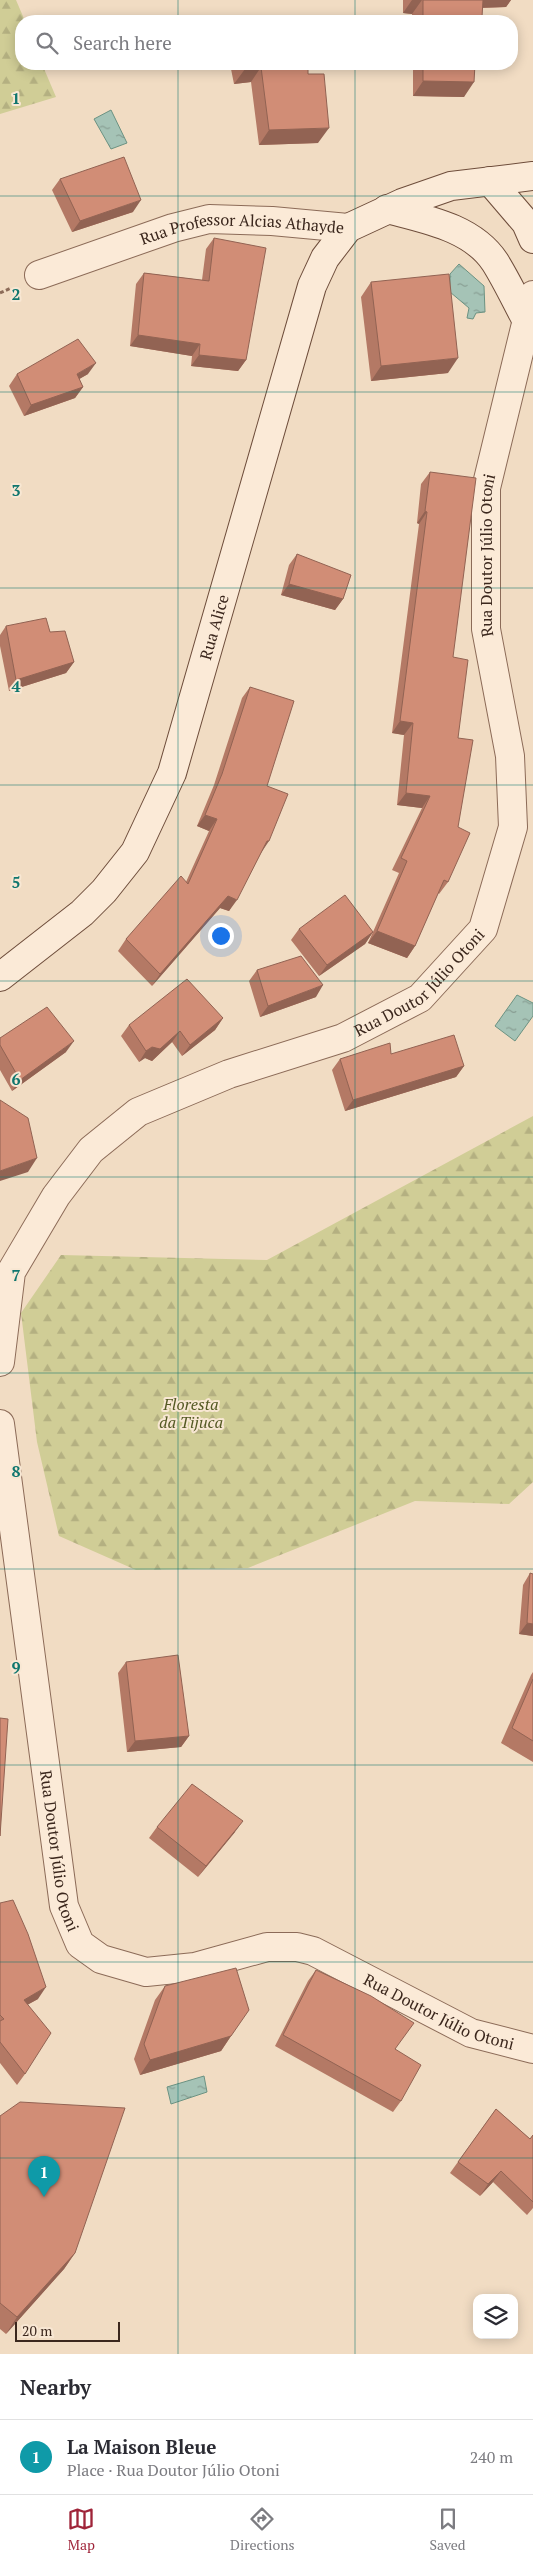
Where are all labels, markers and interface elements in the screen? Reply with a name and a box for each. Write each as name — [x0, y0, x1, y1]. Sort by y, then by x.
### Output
search box — [15, 15, 518, 70]
icon: search — [33, 29, 61, 57]
text: Search here — [73, 30, 172, 55]
text: 1 — [11, 87, 21, 109]
street label: Rua Professor Alcias Athayde — [137, 208, 345, 250]
text: 2 — [11, 283, 21, 305]
street label: Rua Doutor Júlio Otoni — [475, 471, 500, 639]
text: 3 — [11, 479, 21, 501]
street label: Rua Alice — [194, 592, 234, 662]
text: 4 — [11, 675, 21, 697]
text: 5 — [11, 871, 21, 893]
your location — [208, 923, 234, 949]
street label: Rua Doutor Júlio Otoni — [350, 924, 489, 1041]
text: 6 — [11, 1068, 21, 1090]
text: 7 — [11, 1264, 21, 1286]
park label: Floresta da Tijuca — [159, 1393, 223, 1433]
text: 8 — [11, 1460, 21, 1482]
text: 9 — [11, 1656, 21, 1678]
street label: Rua Doutor Júlio Otoni — [35, 1769, 85, 1935]
street label: Rua Doutor Júlio Otoni — [360, 1968, 517, 2055]
pin: 1 — [28, 2156, 60, 2197]
map controls — [473, 2294, 518, 2339]
button: layers — [473, 2294, 518, 2339]
scale bar — [15, 2319, 120, 2342]
text: 20 m — [22, 2321, 52, 2340]
text: Nearby — [20, 2373, 91, 2401]
text: La Maison Bleue — [67, 2434, 216, 2459]
text: 1 — [31, 2446, 41, 2468]
text: 240 m — [470, 2446, 513, 2468]
text: Place · Rua Doutor Júlio Otoni — [67, 2459, 280, 2481]
tab: Map — [67, 2505, 95, 2554]
tab: Directions — [230, 2505, 295, 2554]
tab: Saved — [429, 2505, 466, 2554]

